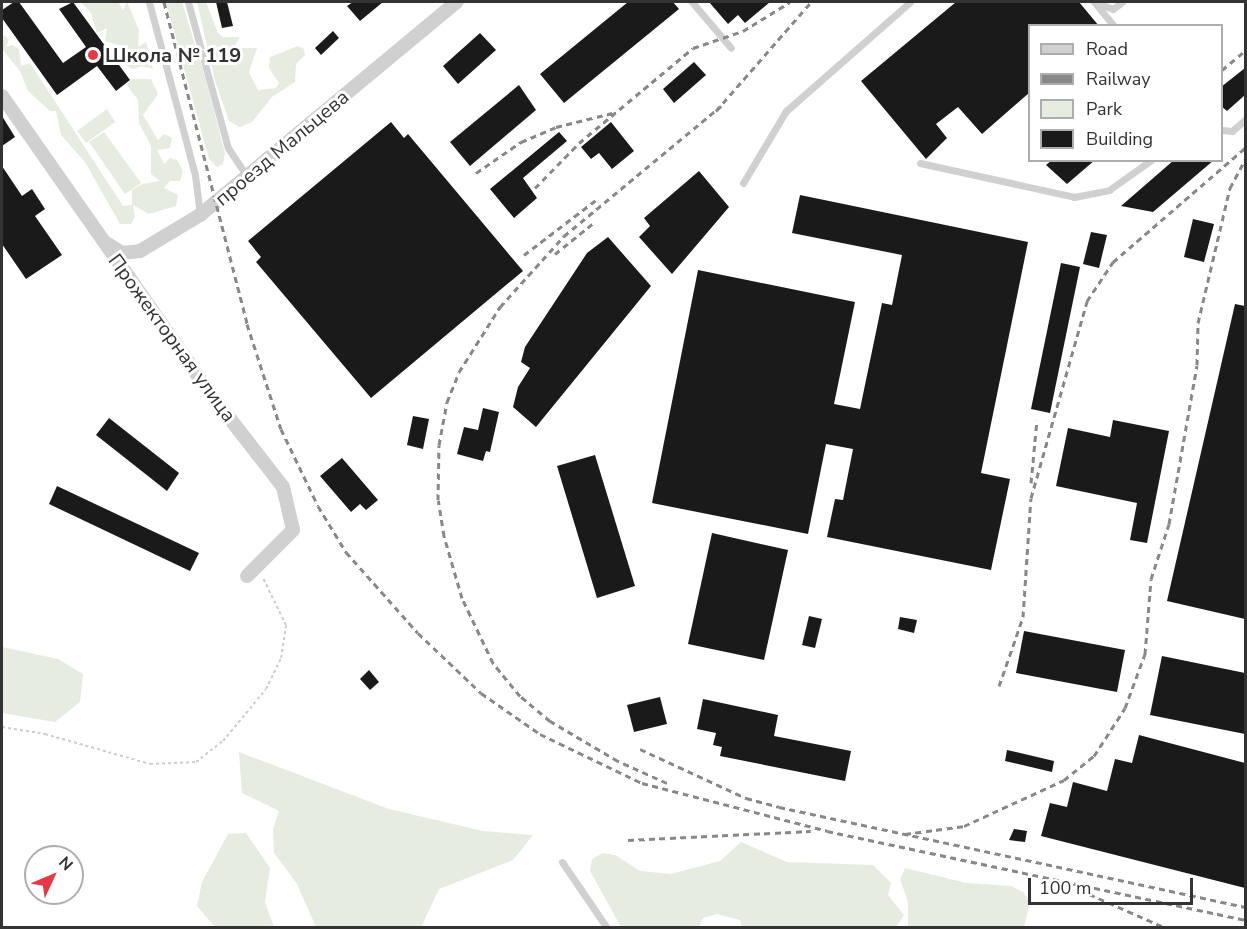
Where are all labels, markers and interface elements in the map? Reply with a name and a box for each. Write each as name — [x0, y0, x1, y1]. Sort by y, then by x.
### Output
legend — [1028, 24, 1223, 162]
text: Road — [1086, 37, 1128, 61]
place label: Школа № 119 — [105, 43, 241, 67]
marker: Школа № 119 — [86, 48, 100, 62]
text: Railway — [1086, 67, 1151, 91]
street label: проезд Мальцева — [210, 85, 354, 211]
text: Park — [1086, 97, 1122, 121]
text: Building — [1086, 127, 1153, 151]
street label: Прожекторная улица — [103, 249, 241, 427]
north arrow — [24, 845, 84, 905]
text: N — [53, 852, 78, 876]
scale bar — [1031, 866, 1196, 904]
text: 100 m — [1039, 876, 1091, 900]

